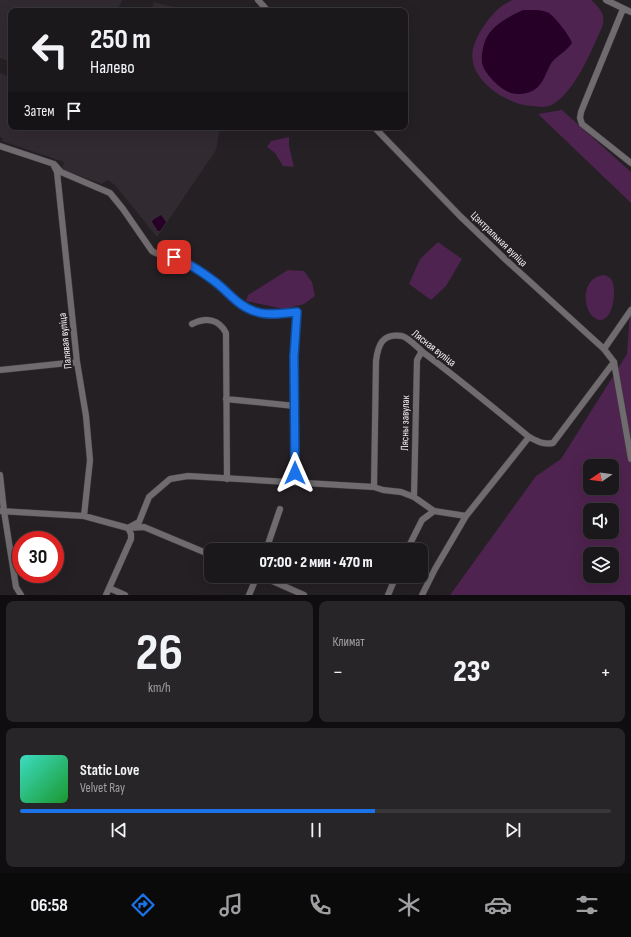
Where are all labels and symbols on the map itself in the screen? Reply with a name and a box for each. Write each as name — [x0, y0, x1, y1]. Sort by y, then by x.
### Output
street label: Цэнтральная вуліца — [468, 209, 530, 269]
pin — [157, 240, 191, 274]
street label: Палявая вуліца — [56, 312, 74, 370]
street label: Лясная вуліца — [409, 327, 459, 369]
street label: Лясны завулак — [398, 394, 412, 451]
position arrow — [274, 452, 316, 494]
north arrow — [583, 459, 619, 495]
speed limit sign: 30 — [12, 531, 64, 583]

